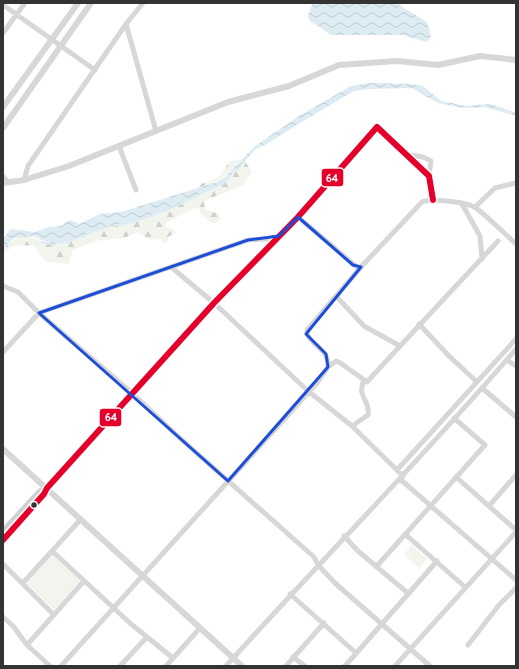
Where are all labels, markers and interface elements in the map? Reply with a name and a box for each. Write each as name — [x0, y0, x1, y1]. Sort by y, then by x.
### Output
line badge: 64 — [321, 168, 344, 187]
text: 64 — [326, 171, 339, 185]
line badge: 64 — [99, 408, 122, 427]
text: 64 — [105, 410, 118, 424]
unlabelled marker — [29, 500, 39, 510]

